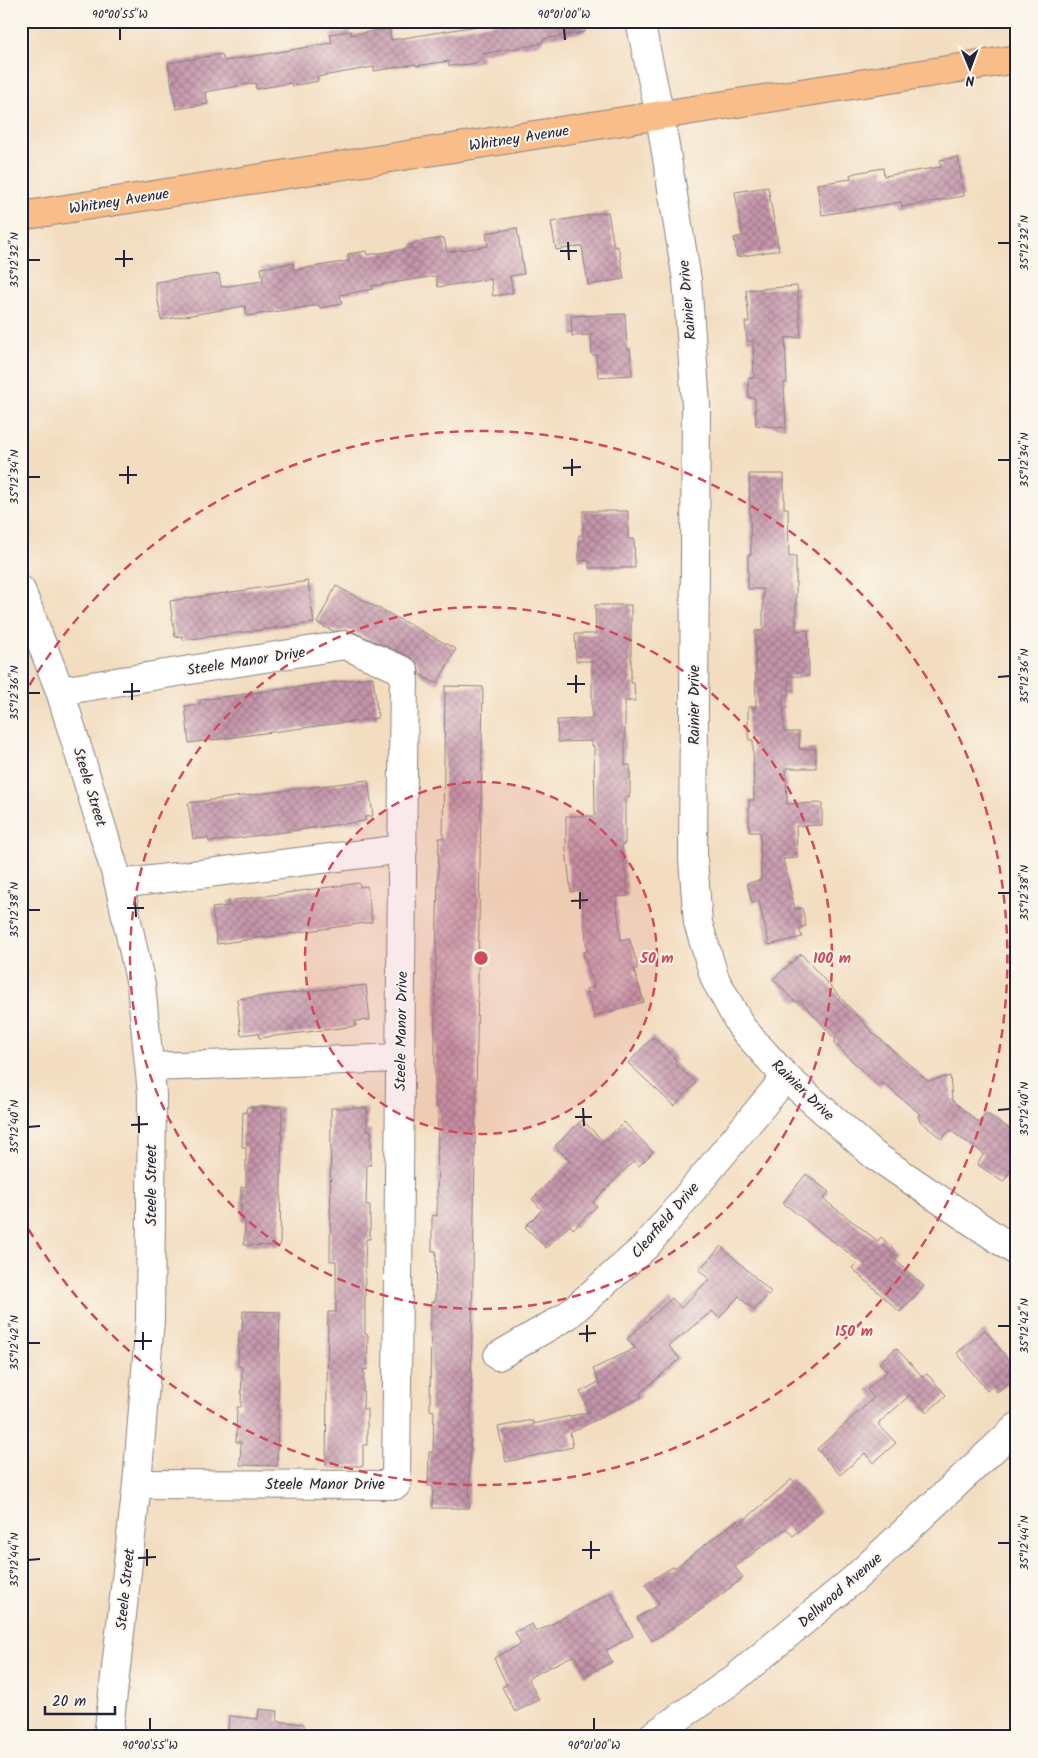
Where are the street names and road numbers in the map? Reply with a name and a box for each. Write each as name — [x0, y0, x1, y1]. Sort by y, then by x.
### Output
street label: Whitney Avenue — [467, 119, 571, 159]
street label: Whitney Avenue — [67, 182, 171, 222]
street label: Rainier Drive — [673, 259, 703, 341]
street label: Steele Manor Drive — [185, 641, 307, 683]
street label: Rainier Drive — [683, 665, 707, 745]
street label: Steele Street — [66, 745, 113, 830]
street label: Steele Manor Drive — [389, 971, 415, 1091]
street label: Rainier Drive — [765, 1054, 840, 1127]
street label: Steele Street — [140, 1144, 164, 1226]
street label: Clearfield Drive — [626, 1177, 706, 1264]
street label: Steele Manor Drive — [265, 1473, 385, 1497]
street label: Steele Street — [110, 1547, 142, 1631]
street label: Dellwood Avenue — [793, 1547, 888, 1634]

